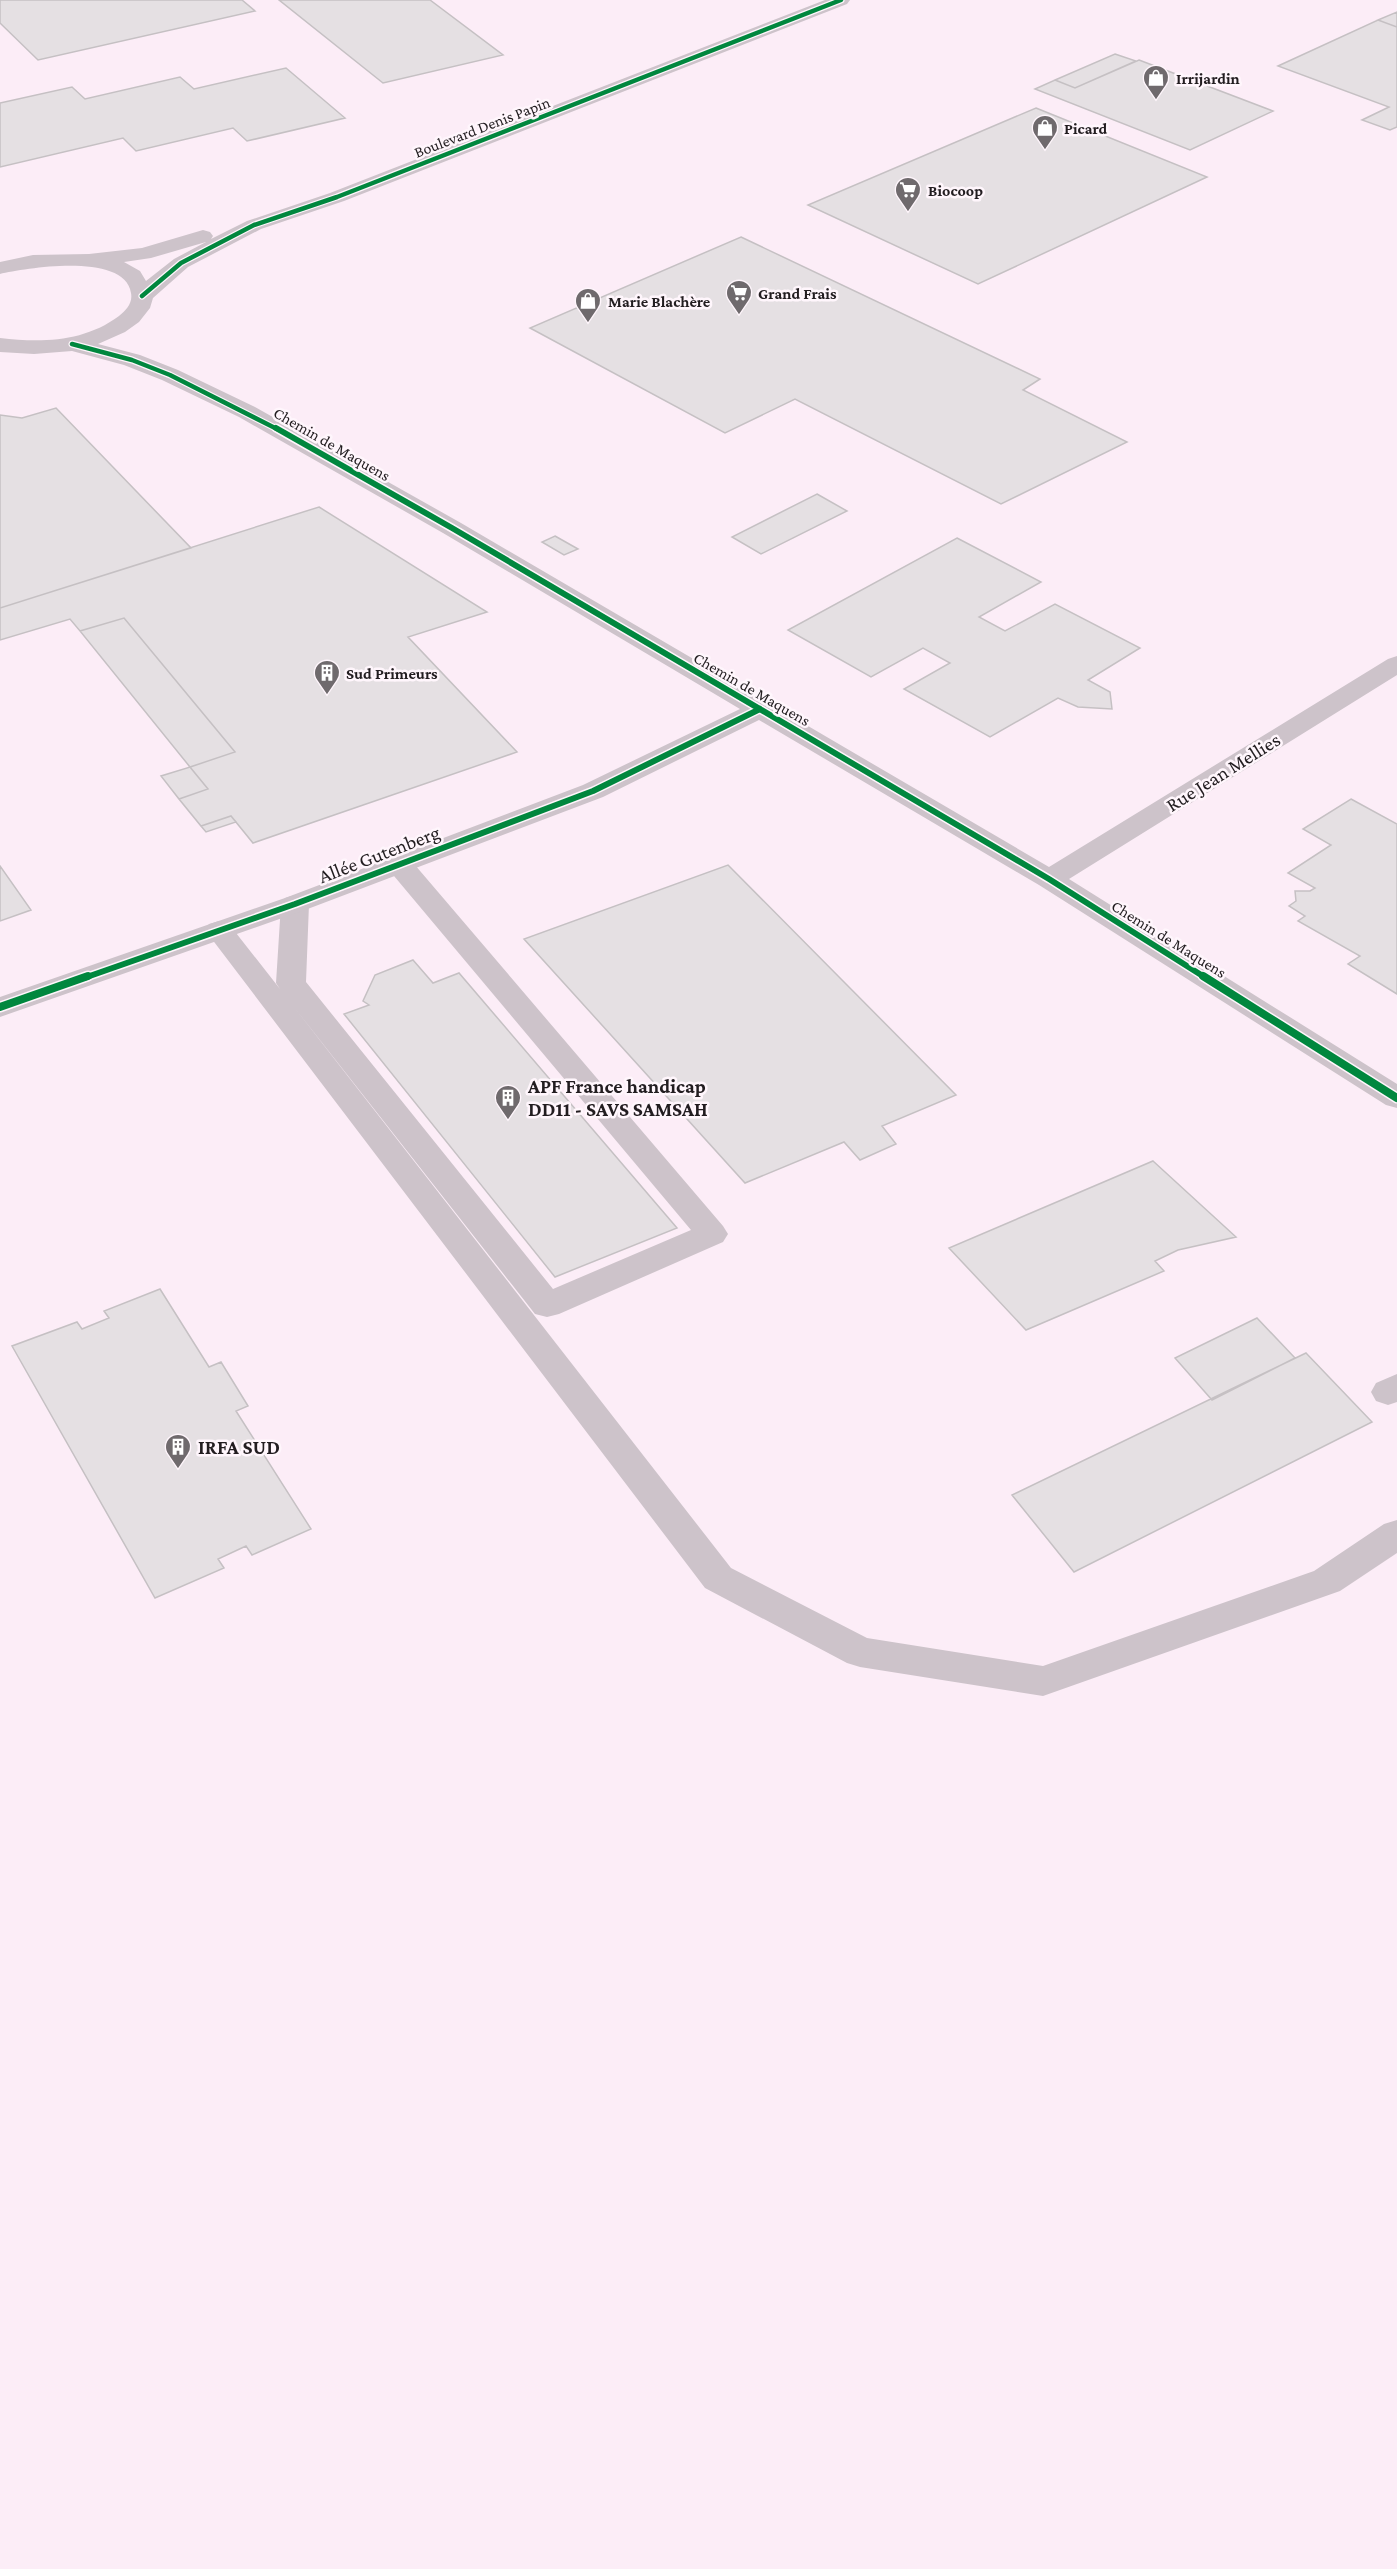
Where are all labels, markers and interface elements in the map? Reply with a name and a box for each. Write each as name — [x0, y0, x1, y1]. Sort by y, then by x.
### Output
shop icon: Irrijardin — [1141, 63, 1171, 101]
place label: Irrijardin — [1176, 70, 1240, 88]
street label: Boulevard Denis Papin — [412, 93, 553, 162]
shop icon: Picard — [1030, 113, 1060, 151]
place label: Picard — [1064, 120, 1107, 137]
supermarket icon: Biocoop — [893, 175, 923, 213]
place label: Biocoop — [928, 182, 983, 199]
supermarket icon: Grand Frais — [724, 278, 754, 316]
place label: Grand Frais — [758, 285, 837, 302]
shop icon: Marie Blachère — [573, 286, 603, 324]
place label: Marie Blachère — [608, 293, 711, 310]
street label: Chemin de Maquens — [270, 404, 393, 485]
street label: Chemin de Maquens — [690, 649, 813, 730]
building icon: Sud Primeurs — [312, 658, 342, 696]
place label: Sud Primeurs — [346, 665, 438, 682]
street label: Rue Jean Mellies — [1162, 728, 1285, 817]
street label: Allée Gutenberg — [315, 821, 443, 888]
street label: Chemin de Maquens — [1108, 897, 1229, 982]
place label: APF France handicap DD11 - SAVS SAMSAH — [527, 1075, 708, 1120]
building icon: APF France handicap DD11 - SAVS SAMSAH — [493, 1083, 523, 1121]
building icon: IRFA SUD — [163, 1432, 193, 1470]
place label: IRFA SUD — [198, 1436, 280, 1458]

